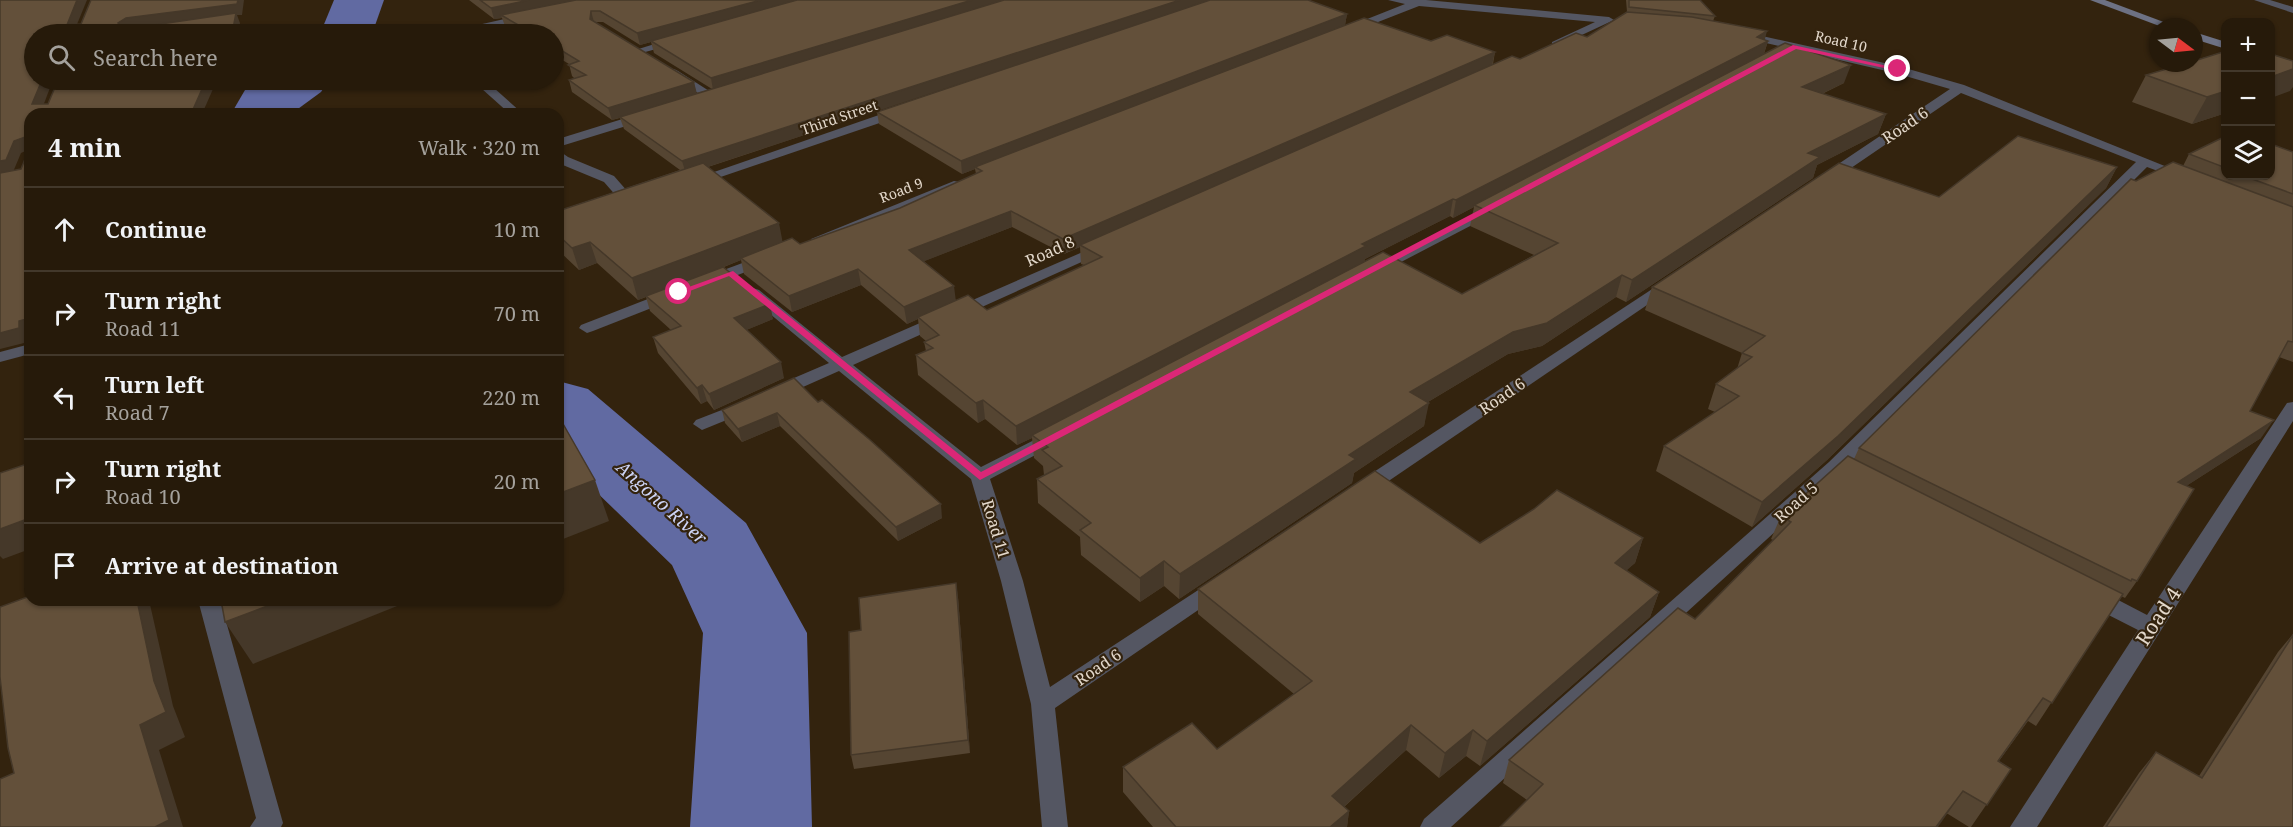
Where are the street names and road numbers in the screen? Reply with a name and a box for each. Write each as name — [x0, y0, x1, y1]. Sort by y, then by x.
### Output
street label: Road 10 — [1813, 26, 1869, 56]
street label: Third Street — [798, 95, 880, 139]
street label: Road 6 — [1877, 101, 1933, 149]
street label: Road 9 — [876, 173, 926, 207]
street label: Road 8 — [1022, 230, 1078, 272]
street label: Road 6 — [1474, 372, 1530, 420]
street label: Road 5 — [1769, 477, 1823, 527]
street label: Road 11 — [977, 497, 1015, 561]
street label: Road 4 — [2129, 582, 2187, 650]
street label: Road 6 — [1070, 643, 1126, 691]

